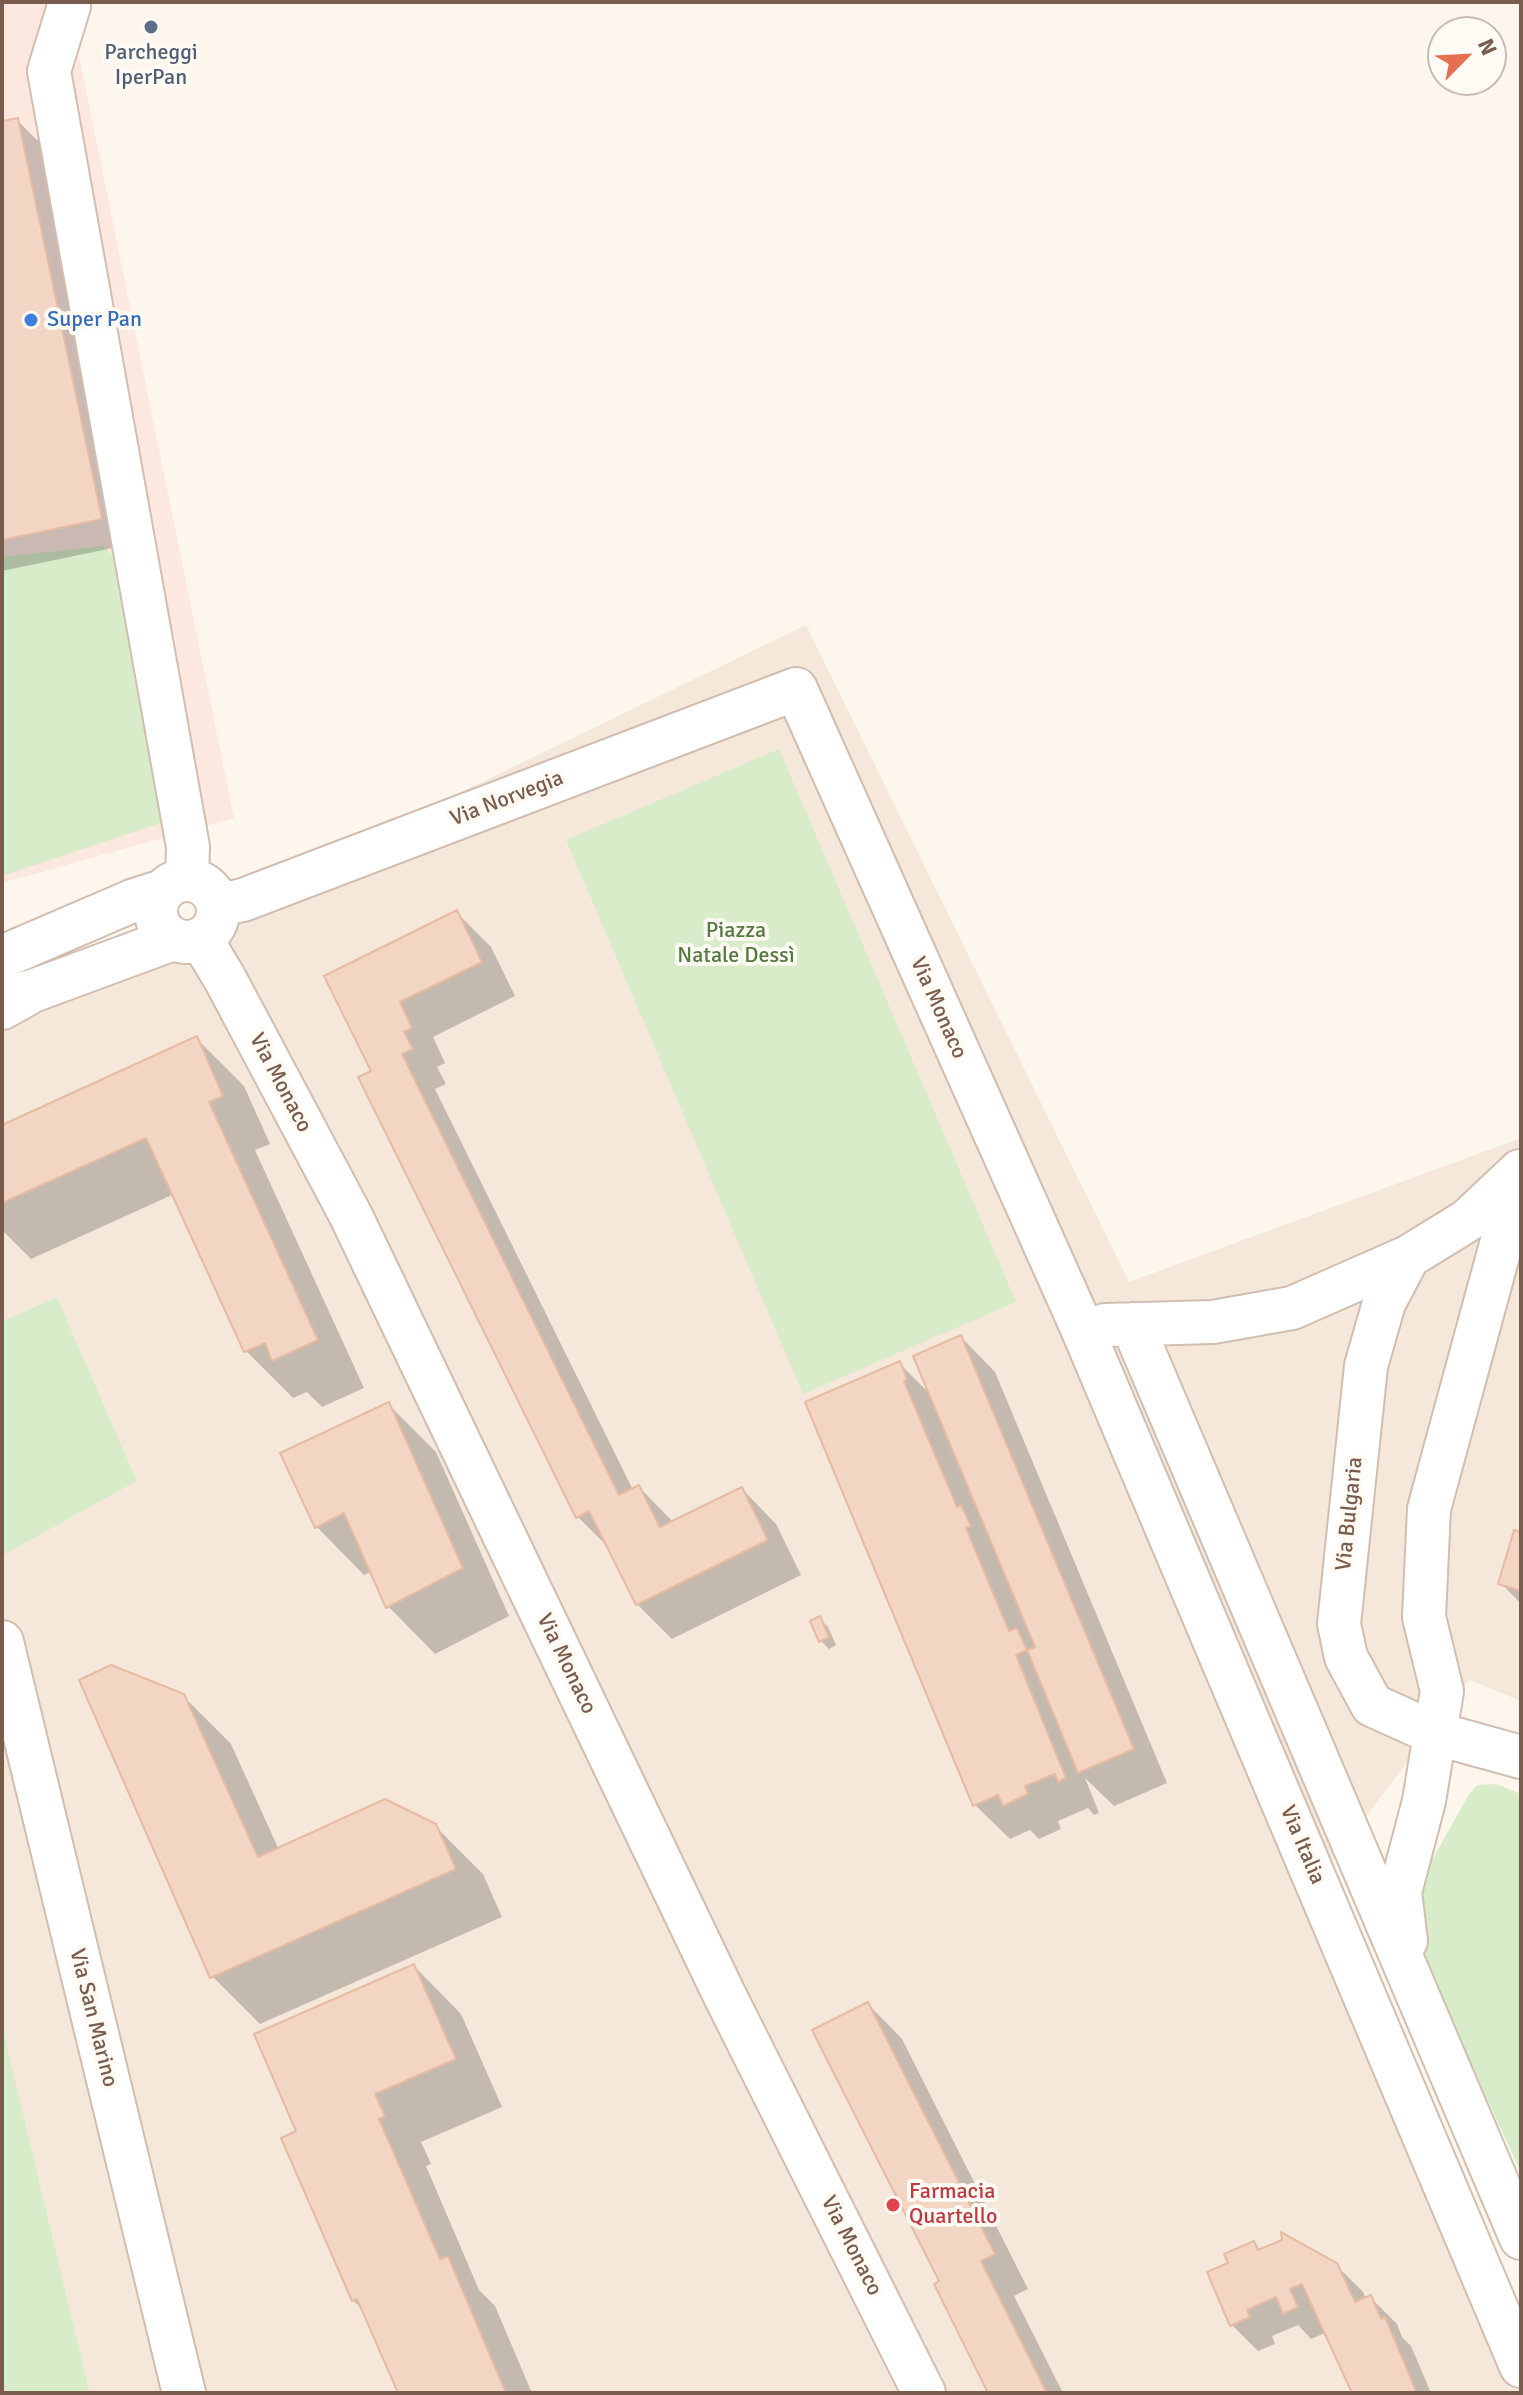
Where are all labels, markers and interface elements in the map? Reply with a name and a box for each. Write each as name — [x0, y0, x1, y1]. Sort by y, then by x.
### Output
north arrow — [1427, 16, 1507, 96]
marker: Parcheggi IperPan — [142, 18, 160, 36]
text: N — [1472, 34, 1503, 59]
place label: Parcheggi IperPan — [104, 40, 198, 92]
place label: Super Pan — [47, 307, 142, 333]
marker: Super Pan — [22, 311, 40, 329]
street label: Via Norvegia — [447, 765, 567, 833]
park label: Piazza Natale Dessì — [677, 918, 795, 970]
street label: Via Monaco — [904, 953, 972, 1063]
street label: Via Monaco — [243, 1029, 317, 1137]
street label: Via Bulgaria — [1331, 1456, 1369, 1572]
street label: Via Monaco — [530, 1609, 602, 1719]
street label: Via Italia — [1274, 1801, 1330, 1889]
street label: Via San Marino — [63, 1946, 123, 2090]
place label: Farmacia Quartello — [909, 2179, 997, 2230]
street label: Via Monaco — [815, 2192, 887, 2300]
marker: Farmacia Quartello — [884, 2196, 902, 2214]

